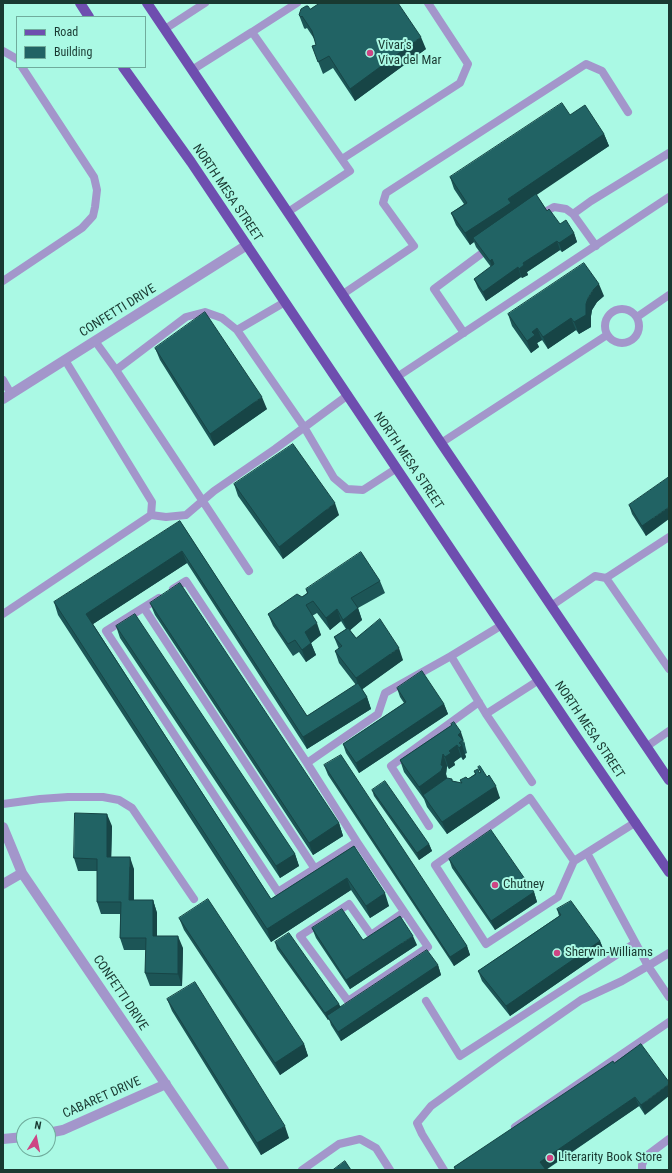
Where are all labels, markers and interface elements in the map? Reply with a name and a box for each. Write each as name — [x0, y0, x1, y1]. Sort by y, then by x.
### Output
legend — [16, 16, 146, 68]
text: Road — [54, 25, 78, 39]
place label: Vivar's Viva del Mar — [378, 38, 441, 69]
text: Building — [54, 45, 92, 59]
marker: Vivar's Viva del Mar — [365, 48, 375, 58]
street label: NORTH MESA STREET — [189, 141, 265, 245]
street label: CONFETTI DRIVE — [77, 281, 159, 341]
street label: NORTH MESA STREET — [370, 409, 446, 513]
street label: NORTH MESA STREET — [551, 678, 627, 782]
place label: Chutney — [503, 877, 545, 893]
marker: Chutney — [490, 880, 500, 890]
place label: Sherwin-Williams — [565, 945, 653, 961]
marker: Sherwin-Williams — [552, 948, 562, 958]
street label: CONFETTI DRIVE — [89, 952, 151, 1034]
street label: CABARET DRIVE — [60, 1074, 144, 1122]
north arrow — [16, 1117, 56, 1157]
text: N — [34, 1119, 42, 1133]
place label: Literarity Book Store — [558, 1150, 662, 1166]
marker: Literarity Book Store — [545, 1153, 555, 1163]

